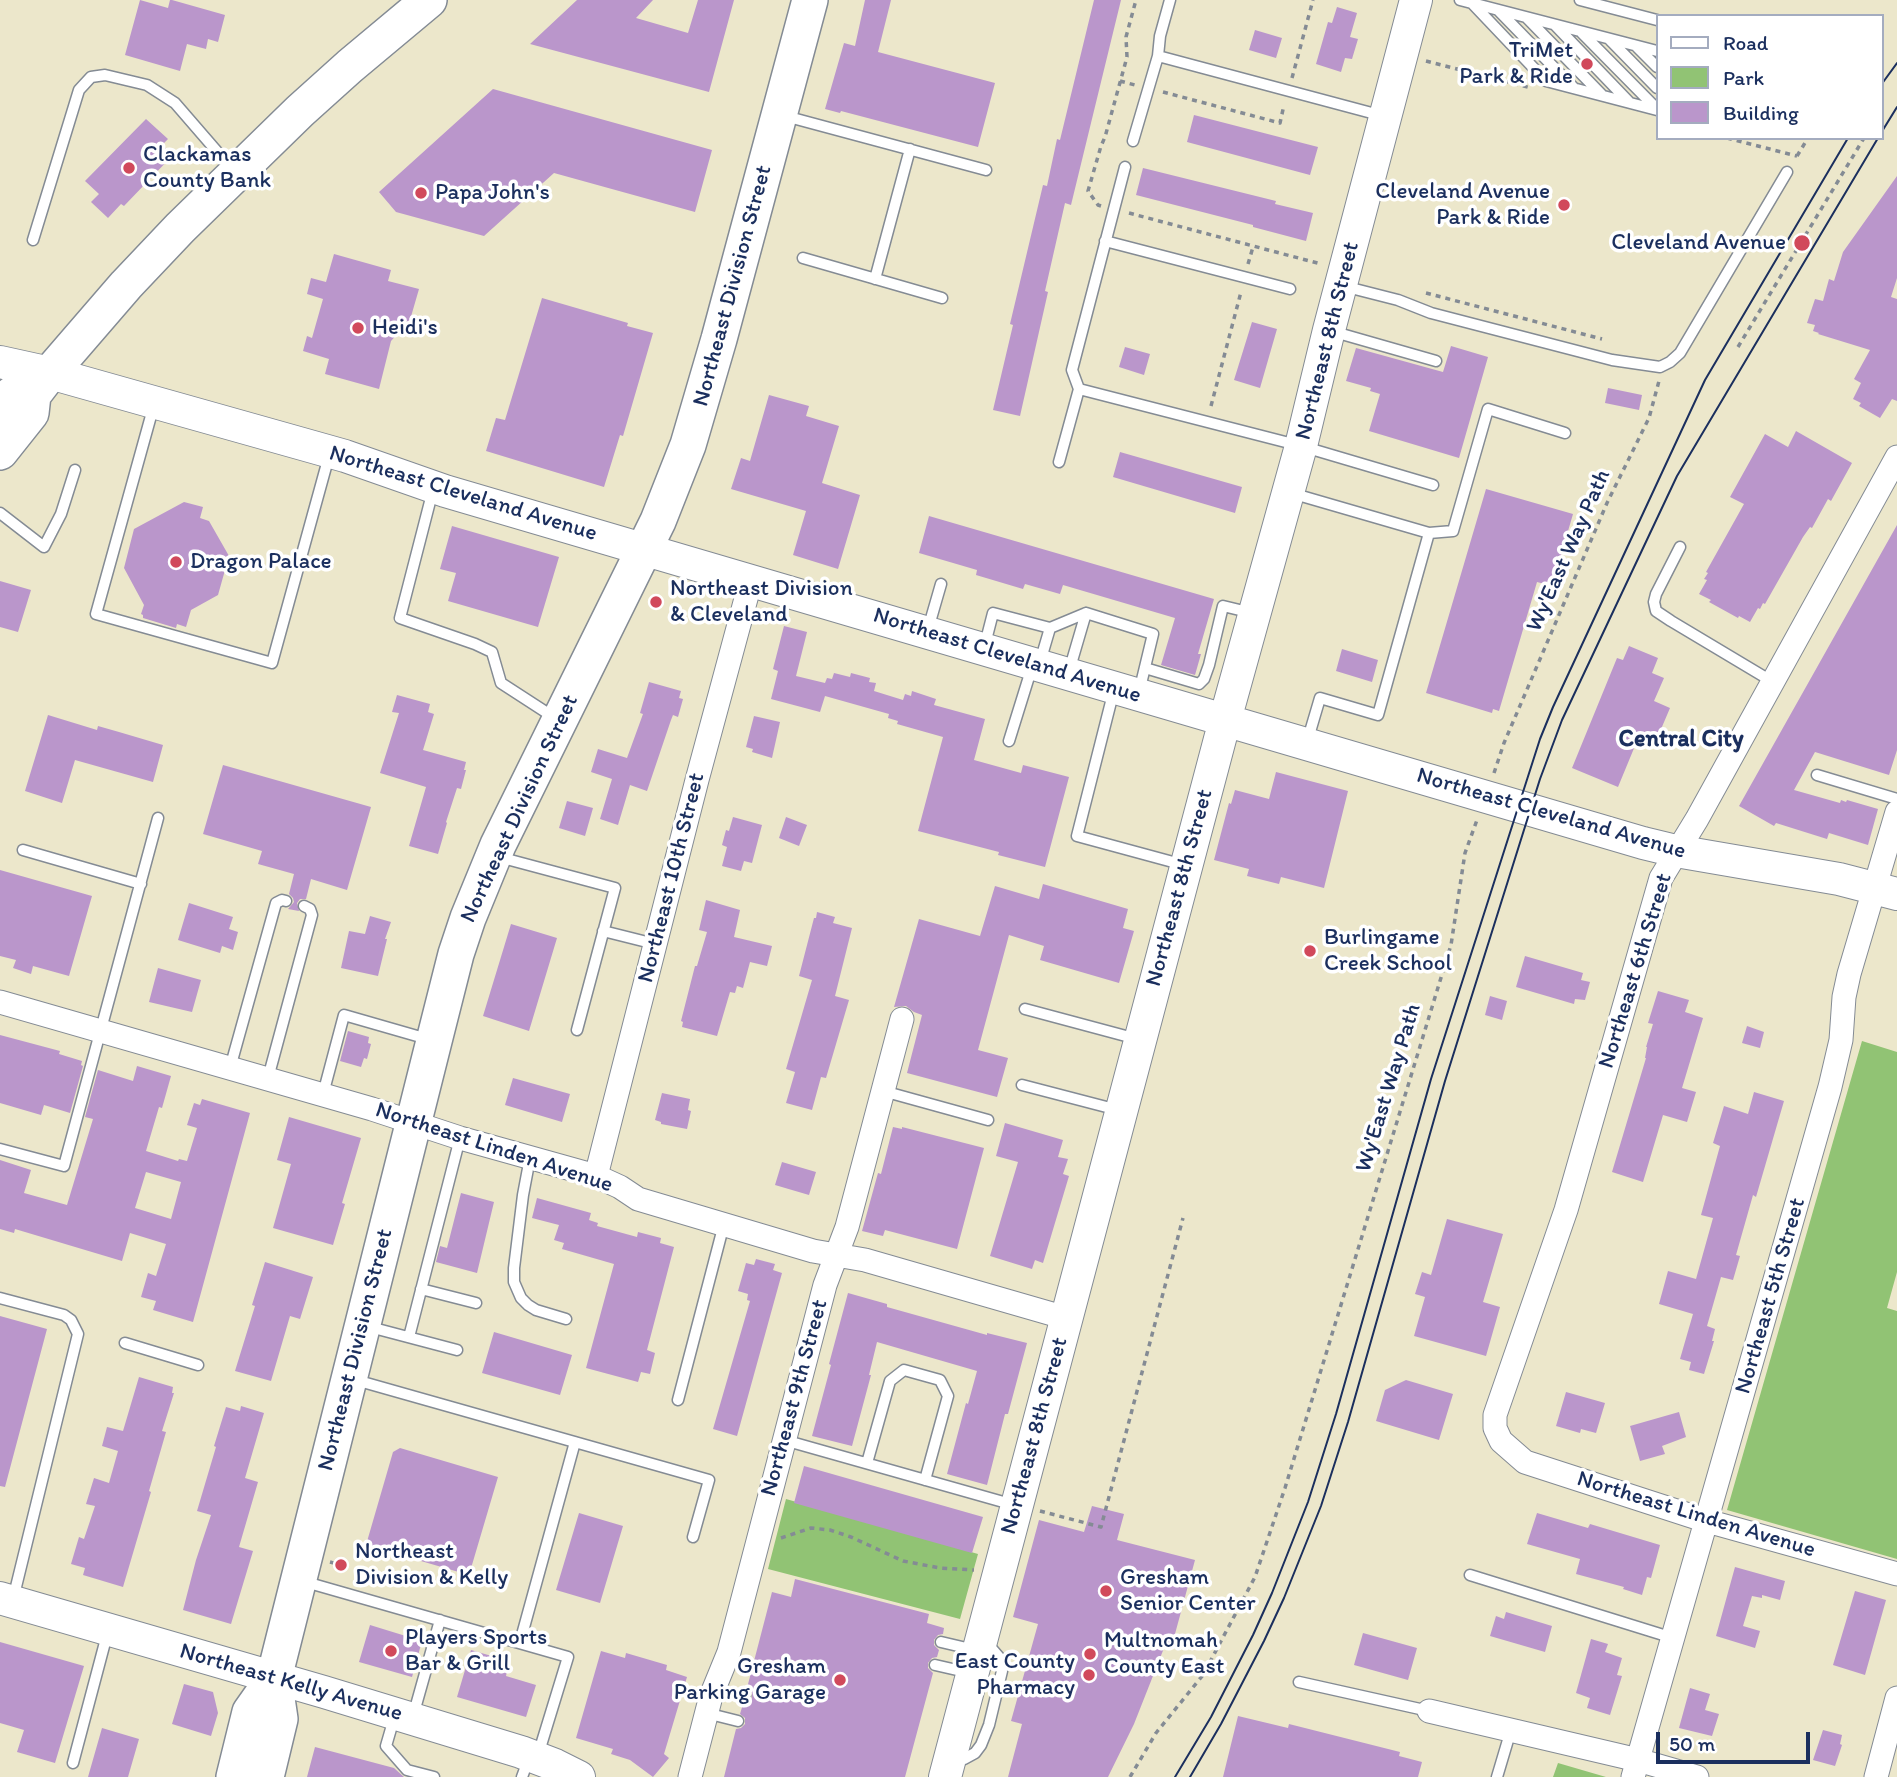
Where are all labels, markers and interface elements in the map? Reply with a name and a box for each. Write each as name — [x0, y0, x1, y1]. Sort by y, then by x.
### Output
legend — [1656, 14, 1883, 140]
text: Road — [1723, 30, 1768, 55]
place label: TriMet Park & Ride — [1459, 37, 1573, 91]
marker: TriMet Park & Ride — [1579, 56, 1595, 72]
text: Park — [1723, 65, 1764, 90]
text: Building — [1723, 100, 1799, 125]
place label: Clackamas County Bank — [143, 141, 271, 195]
marker: Clackamas County Bank — [121, 160, 137, 176]
street label: Northeast Division Street — [687, 162, 779, 410]
place label: Cleveland Avenue Park & Ride — [1375, 178, 1550, 232]
place label: Papa John's — [435, 179, 550, 207]
marker: Papa John's — [413, 185, 429, 201]
marker: Cleveland Avenue Park & Ride — [1556, 197, 1572, 213]
place label: Cleveland Avenue — [1611, 229, 1786, 257]
marker: Cleveland Avenue — [1792, 233, 1812, 253]
street label: Northeast 8th Street — [1290, 239, 1366, 443]
place label: Heidi's — [372, 314, 438, 342]
marker: Heidi's — [350, 320, 366, 336]
street label: Northeast Cleveland Avenue — [326, 440, 600, 548]
street label: Wy'East Way Path — [1521, 466, 1617, 636]
place label: Dragon Palace — [190, 548, 332, 576]
marker: Dragon Palace — [168, 554, 184, 570]
place label: Northeast Division & Cleveland — [670, 575, 853, 629]
marker: Northeast Division & Cleveland — [648, 594, 664, 610]
street label: Northeast Cleveland Avenue — [870, 602, 1144, 710]
street label: Northeast Division Street — [455, 690, 585, 928]
district label: Central City — [1619, 726, 1743, 754]
street label: Northeast Cleveland Avenue — [1413, 762, 1689, 866]
street label: Northeast 10th Street — [633, 770, 711, 986]
street label: Northeast 8th Street — [1140, 786, 1220, 990]
street label: Northeast 6th Street — [1593, 870, 1679, 1072]
place label: Burlingame Creek School — [1324, 924, 1452, 978]
marker: Burlingame Creek School — [1302, 943, 1318, 959]
street label: Wy'East Way Path — [1350, 1001, 1428, 1175]
street label: Northeast Linden Avenue — [372, 1097, 616, 1199]
street label: Northeast 5th Street — [1730, 1195, 1812, 1397]
street label: Northeast Division Street — [313, 1226, 399, 1474]
street label: Northeast 9th Street — [755, 1297, 835, 1499]
street label: Northeast 8th Street — [995, 1334, 1075, 1538]
street label: Northeast Linden Avenue — [1573, 1466, 1819, 1564]
place label: Northeast Division & Kelly — [355, 1538, 508, 1592]
marker: Northeast Division & Kelly — [333, 1557, 349, 1573]
place label: Gresham Senior Center — [1120, 1564, 1256, 1618]
marker: Gresham Senior Center — [1098, 1583, 1114, 1599]
place label: Players Sports Bar & Grill — [405, 1624, 547, 1678]
place label: Multnomah County East — [1104, 1627, 1224, 1681]
street label: Northeast Kelly Avenue — [176, 1638, 406, 1728]
marker: Players Sports Bar & Grill — [383, 1643, 399, 1659]
marker: Multnomah County East — [1082, 1646, 1098, 1662]
place label: East County Pharmacy — [955, 1648, 1075, 1702]
place label: Gresham Parking Garage — [674, 1653, 826, 1707]
marker: East County Pharmacy — [1081, 1667, 1097, 1683]
marker: Gresham Parking Garage — [832, 1672, 848, 1688]
scale bar — [1659, 1718, 1813, 1762]
text: 50 m — [1669, 1731, 1715, 1756]

